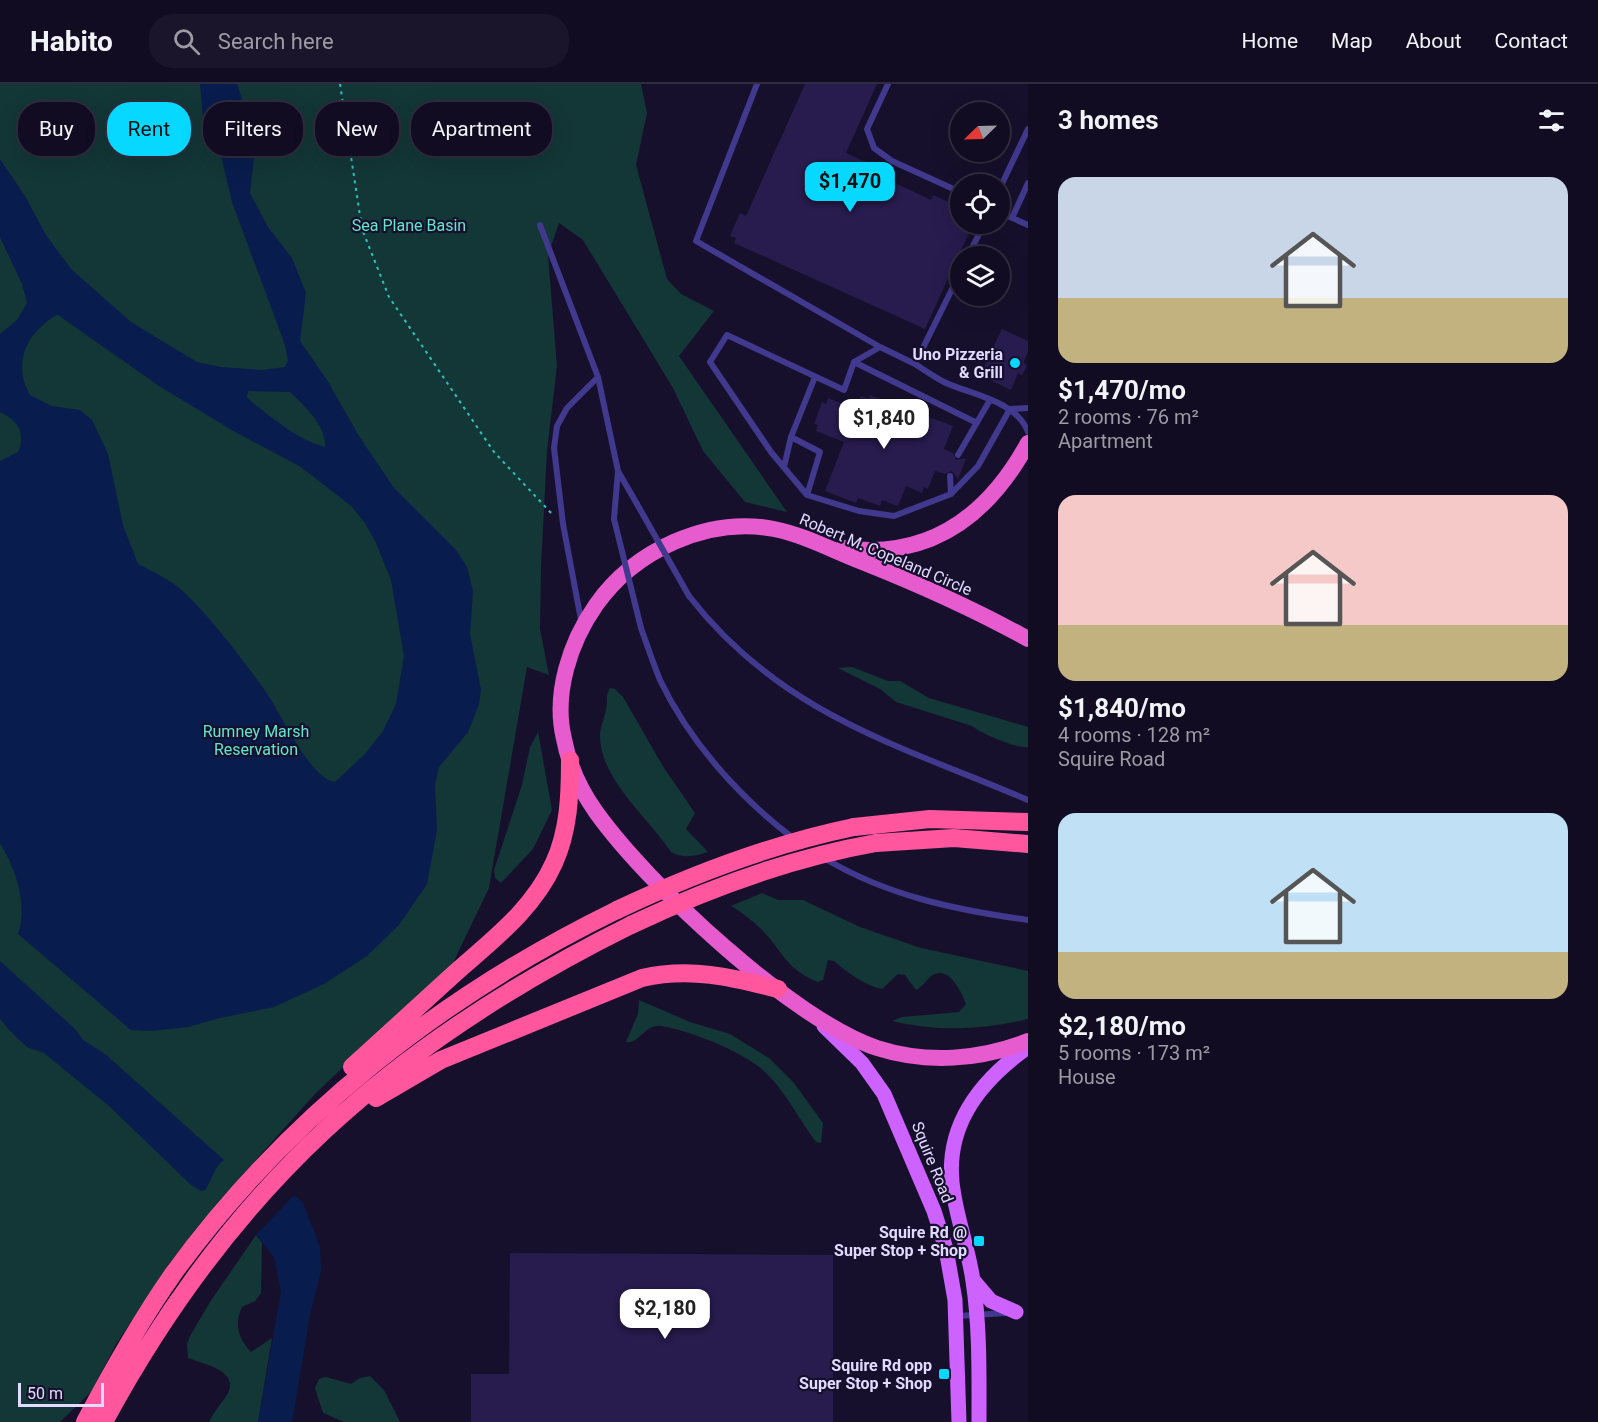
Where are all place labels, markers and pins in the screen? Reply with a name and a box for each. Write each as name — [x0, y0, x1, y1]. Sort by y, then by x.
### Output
pin: $1,470 — [801, 162, 899, 213]
place label: Uno Pizzeria & Grill — [912, 345, 1003, 382]
marker: Uno Pizzeria & Grill — [1008, 356, 1022, 370]
pin: $1,840 — [835, 399, 933, 450]
place label: Squire Rd @ Super Stop + Shop — [834, 1223, 967, 1260]
marker: Squire Rd @ Super Stop + Shop — [972, 1234, 986, 1248]
pin: $2,180 — [616, 1289, 714, 1340]
place label: Squire Rd opp Super Stop + Shop — [799, 1356, 932, 1393]
marker: Squire Rd opp Super Stop + Shop — [937, 1367, 951, 1381]

